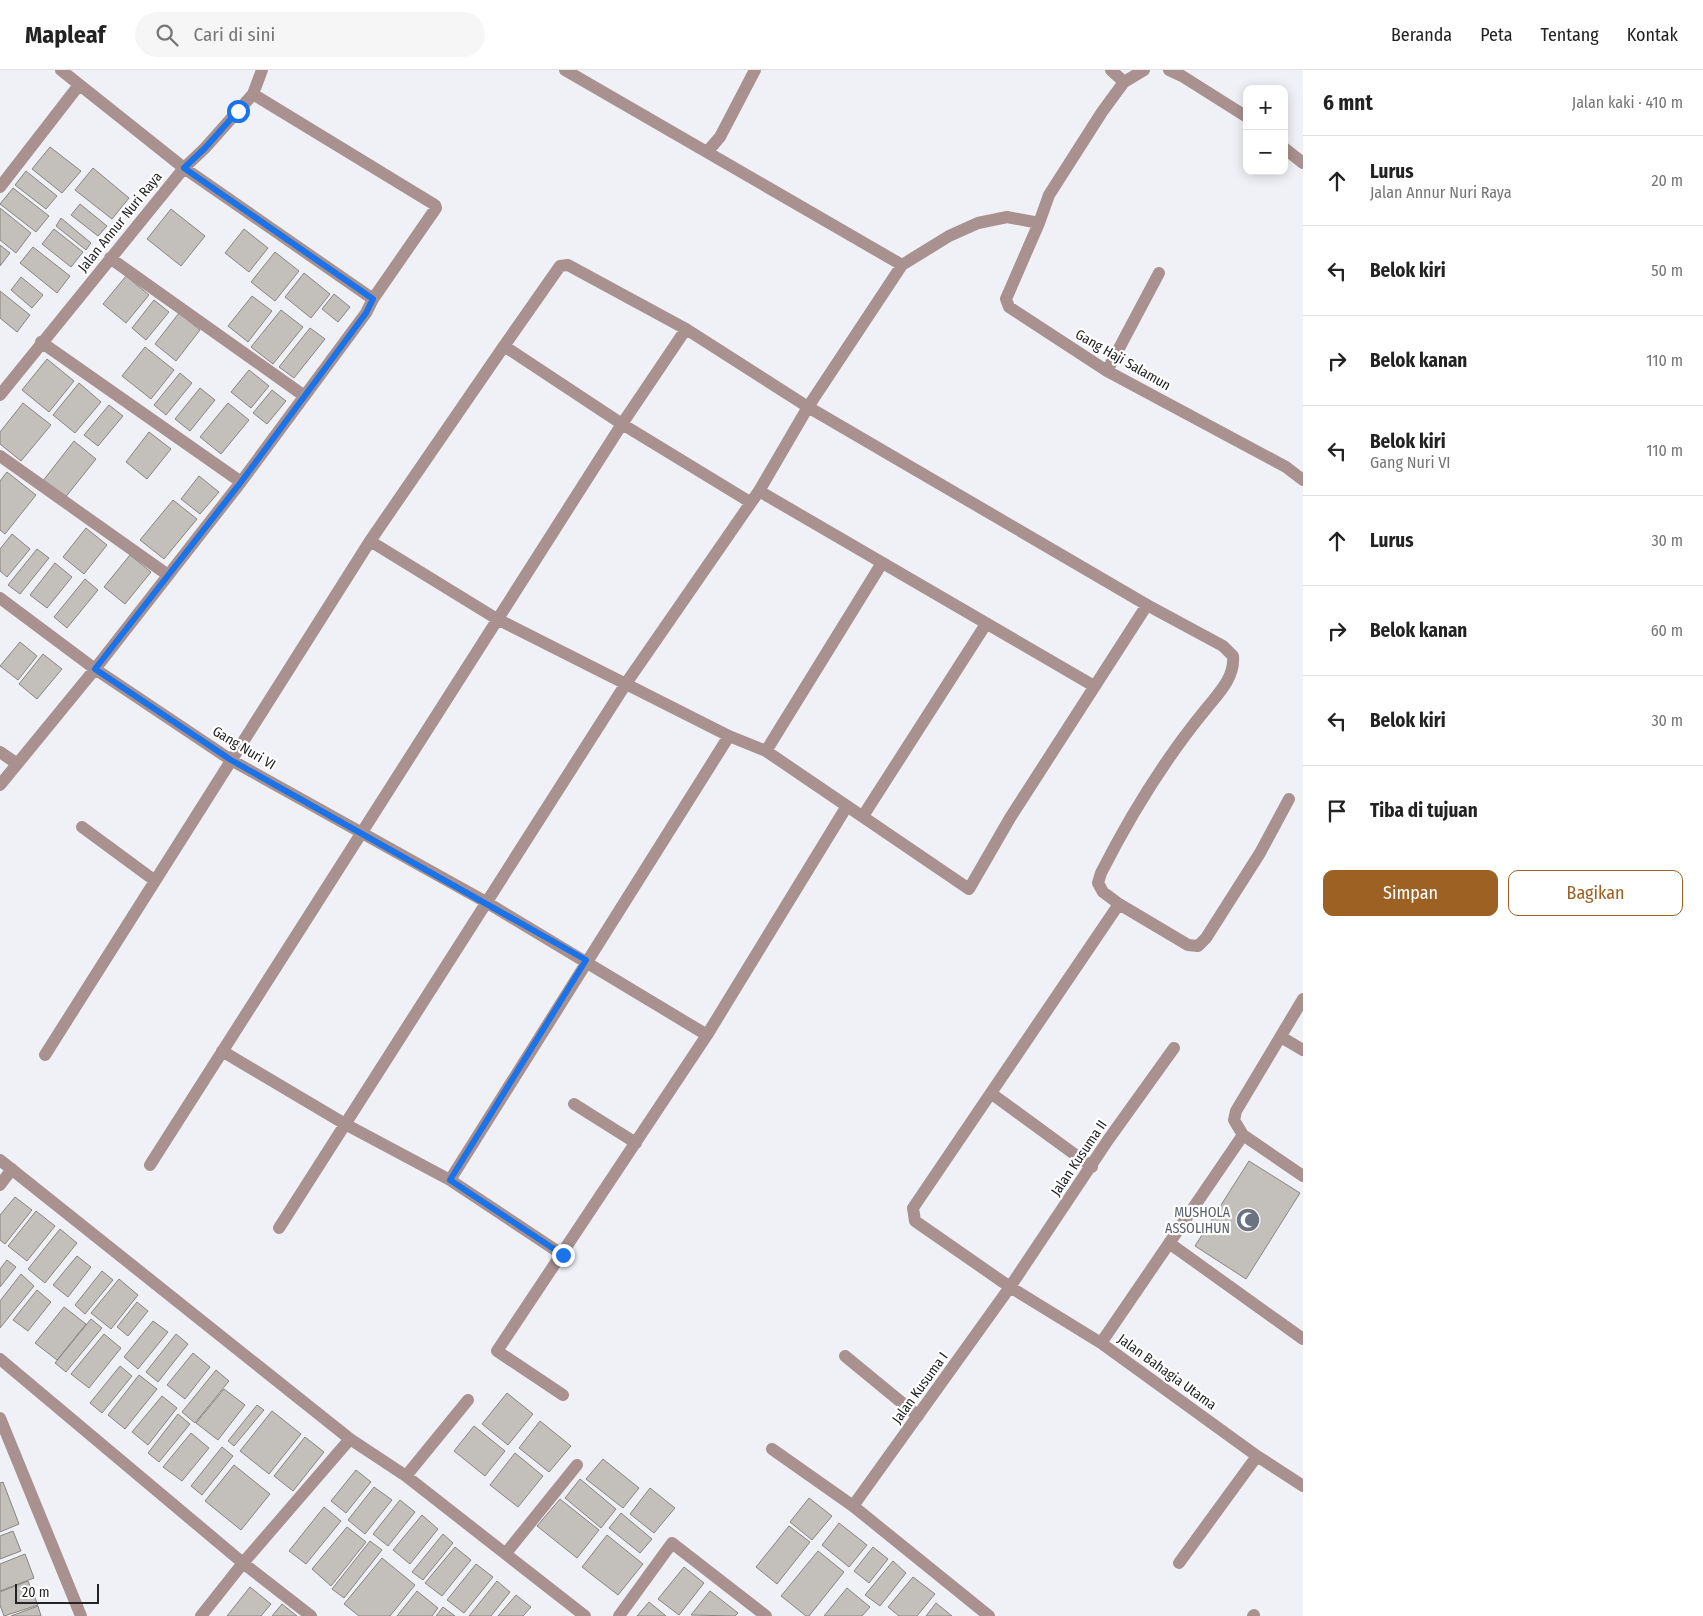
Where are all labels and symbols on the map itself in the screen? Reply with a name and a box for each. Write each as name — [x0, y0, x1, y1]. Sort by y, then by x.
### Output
route start — [227, 100, 250, 123]
street label: Jalan Annur Nuri Raya — [74, 168, 166, 275]
street label: Gang Haji Salamun — [1072, 326, 1174, 394]
street label: Gang Nuri VI — [209, 723, 279, 773]
street label: Jalan Kusuma II — [1047, 1117, 1111, 1199]
place label: MUSHOLA ASSOLIHUN — [1165, 1204, 1231, 1237]
mosque icon: MUSHOLA ASSOLIHUN — [1235, 1207, 1261, 1233]
route end — [552, 1244, 575, 1267]
street label: Jalan Bahagia Utama — [1114, 1331, 1220, 1414]
street label: Jalan Kusuma I — [888, 1349, 952, 1427]
scale bar — [15, 1581, 99, 1604]

